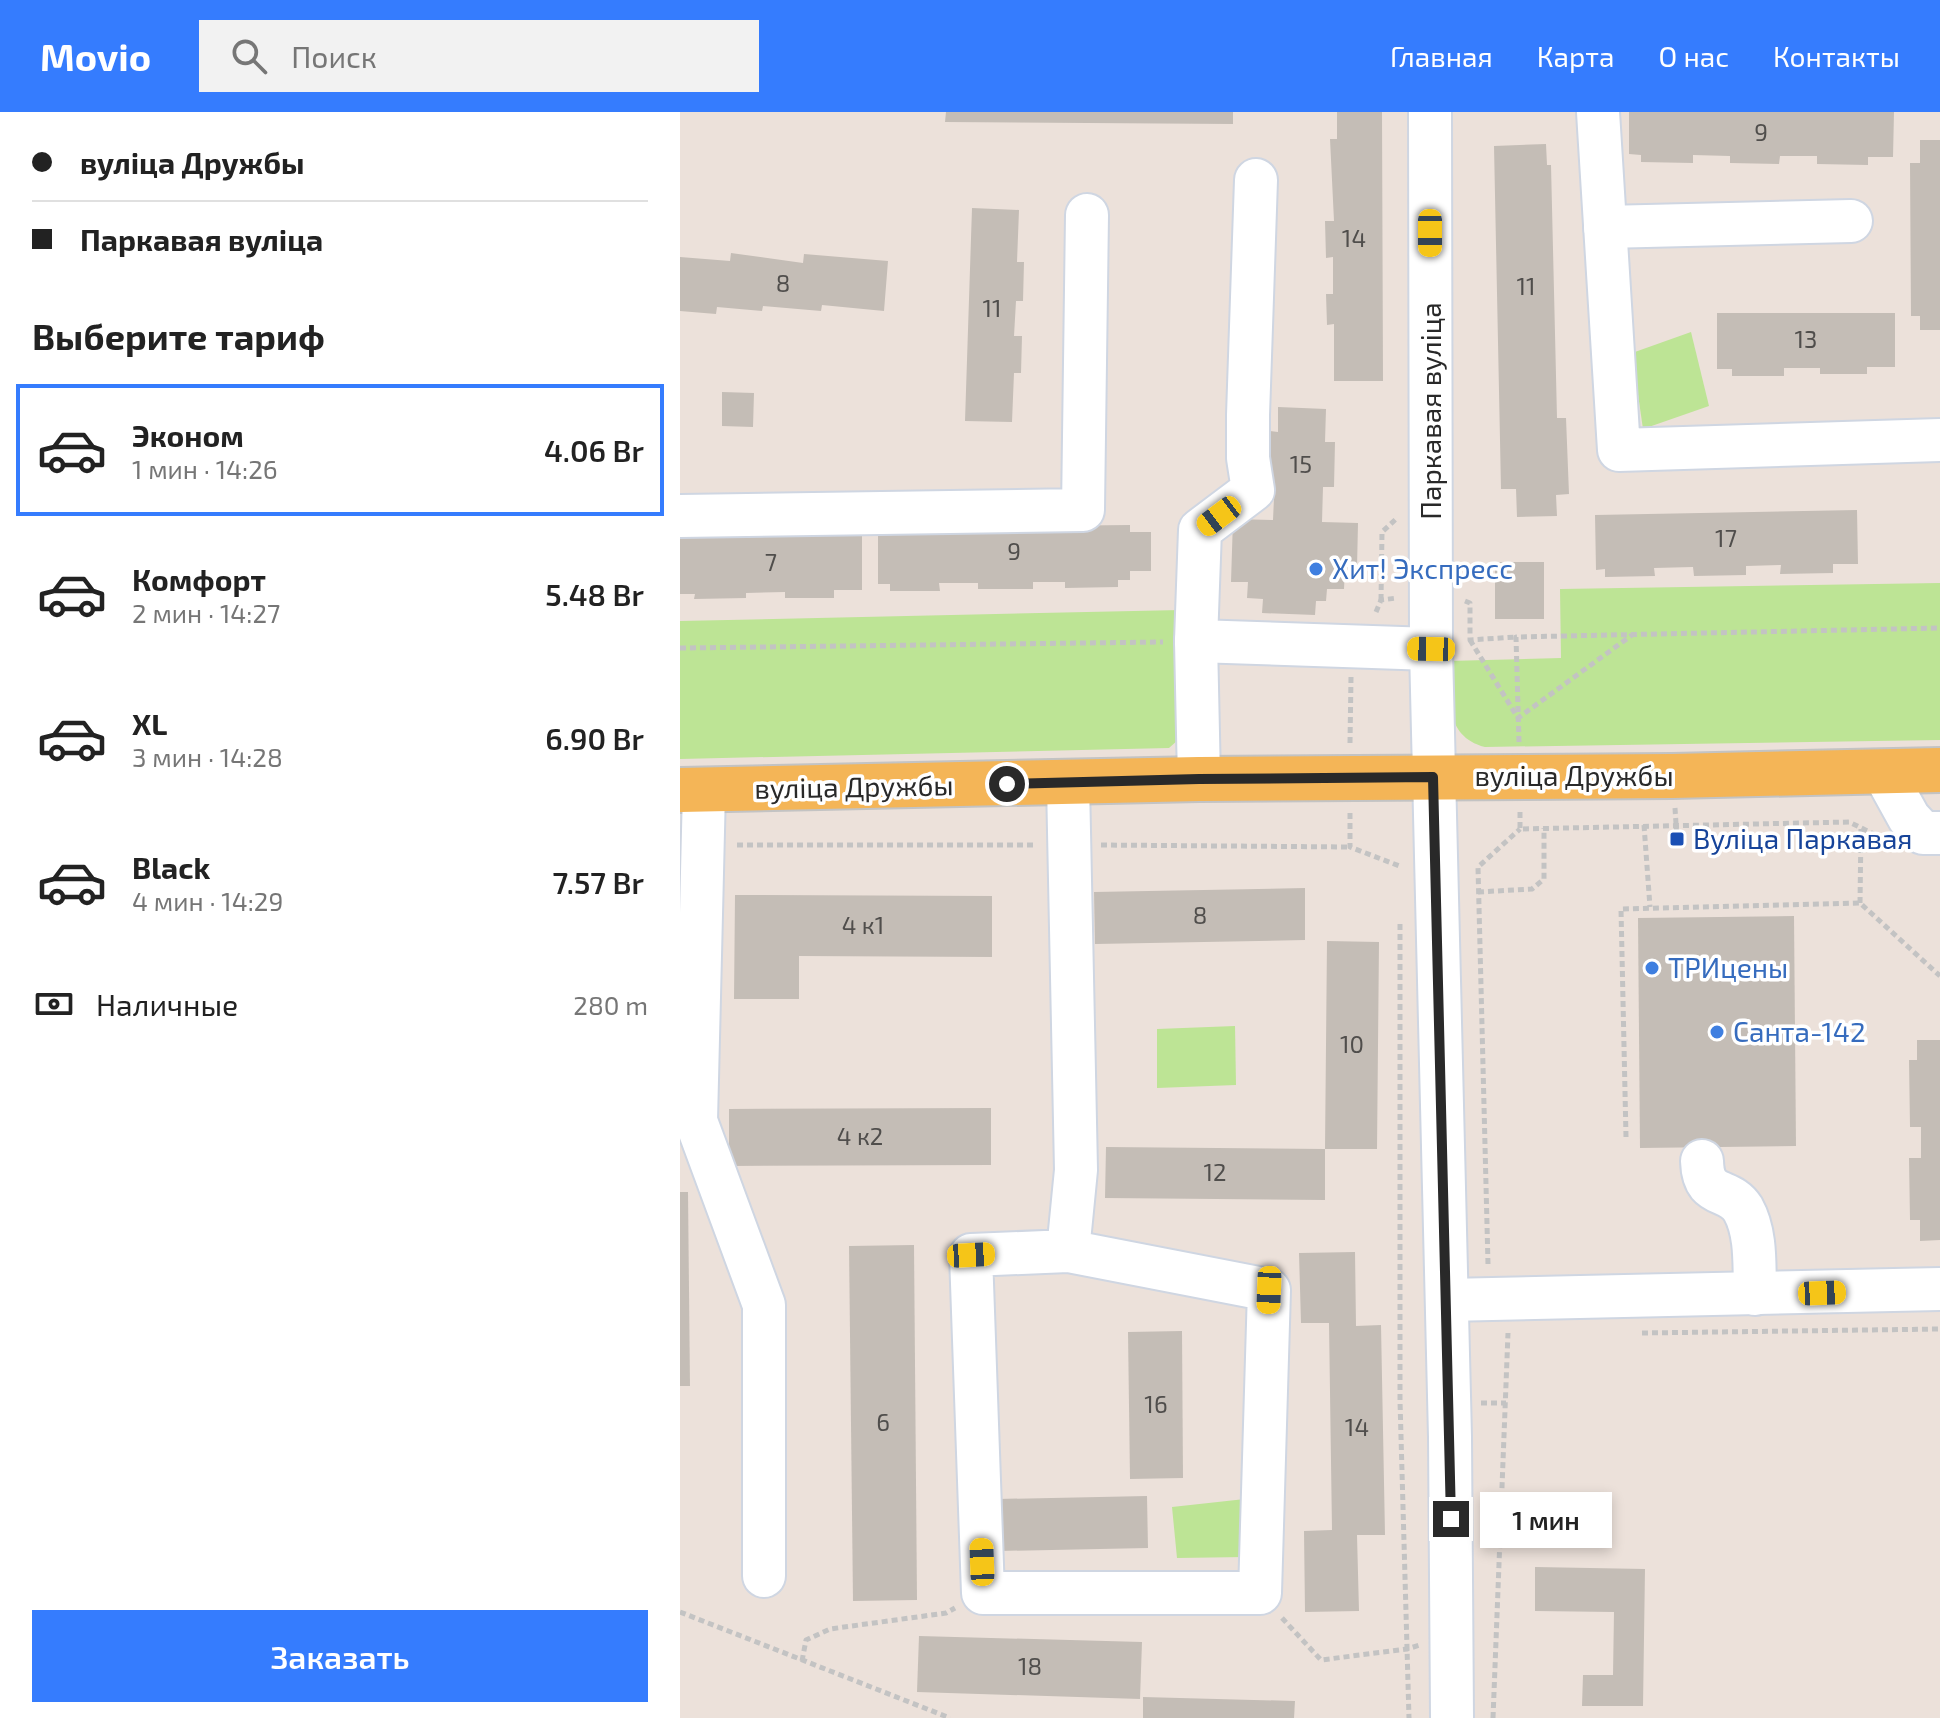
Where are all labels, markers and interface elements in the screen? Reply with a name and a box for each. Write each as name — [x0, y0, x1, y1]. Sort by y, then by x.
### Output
search box — [199, 20, 759, 92]
text: Movio — [40, 33, 151, 79]
icon: search — [227, 34, 271, 78]
text: Поиск — [291, 38, 377, 74]
text: Главная — [1390, 39, 1493, 73]
text: Карта — [1537, 39, 1615, 73]
text: О нас — [1659, 39, 1729, 73]
text: Контакты — [1773, 39, 1900, 73]
house number: 9 — [1754, 117, 1768, 146]
text: вуліца Дружбы — [80, 144, 305, 180]
car — [1418, 209, 1442, 257]
text: Паркавая вуліца — [80, 221, 323, 257]
house number: 14 — [1342, 223, 1366, 252]
house number: 8 — [776, 268, 790, 297]
house number: 11 — [1516, 271, 1536, 300]
house number: 11 — [982, 293, 1002, 322]
street label: Паркавая вуліца — [1413, 302, 1447, 520]
text: Выберите тариф — [32, 314, 325, 357]
house number: 13 — [1795, 324, 1817, 353]
icon: car — [36, 414, 108, 486]
text: Эконом — [132, 417, 244, 453]
text: 4.06 Br — [544, 432, 644, 468]
house number: 15 — [1290, 449, 1312, 478]
text: 1 мин · 14:26 — [132, 453, 278, 484]
car — [1193, 492, 1245, 540]
house number: 17 — [1715, 523, 1737, 552]
house number: 9 — [1007, 536, 1021, 565]
house number: 7 — [765, 547, 777, 576]
place label: Хит! Экспресс — [1332, 551, 1513, 585]
icon: car — [36, 558, 108, 630]
marker: Хит! Экспресс — [1307, 560, 1325, 578]
text: Комфорт — [132, 561, 266, 597]
text: 5.48 Br — [545, 576, 644, 612]
text: 2 мин · 14:27 — [132, 597, 280, 628]
car — [1407, 637, 1455, 661]
icon: car — [36, 702, 108, 774]
text: XL — [132, 705, 167, 741]
text: 6.90 Br — [545, 720, 644, 756]
text: 3 мин · 14:28 — [132, 741, 283, 772]
street label: вуліца Дружбы — [1474, 758, 1674, 792]
route start — [989, 766, 1025, 802]
street label: вуліца Дружбы — [754, 767, 954, 805]
place label: Вуліца Паркавая — [1693, 821, 1913, 855]
marker: Вуліца Паркавая — [1668, 830, 1686, 848]
icon: car — [36, 846, 108, 918]
text: Black — [132, 849, 210, 885]
text: 7.57 Br — [553, 864, 644, 900]
text: 4 мин · 14:29 — [132, 885, 283, 916]
house number: 8 — [1193, 900, 1207, 929]
house number: 4 к1 — [842, 910, 884, 939]
place label: ТРИцены — [1668, 950, 1788, 984]
marker: ТРИцены — [1643, 959, 1661, 977]
icon: cash — [32, 982, 76, 1026]
text: Наличные — [96, 986, 238, 1022]
text: 280 m — [573, 989, 648, 1020]
place label: Санта-142 — [1733, 1014, 1866, 1048]
marker: Санта-142 — [1708, 1023, 1726, 1041]
house number: 10 — [1340, 1029, 1364, 1058]
house number: 4 к2 — [837, 1121, 883, 1150]
house number: 12 — [1203, 1157, 1227, 1186]
car — [946, 1242, 996, 1268]
car — [1256, 1266, 1282, 1314]
car — [1798, 1280, 1846, 1306]
house number: 16 — [1144, 1389, 1168, 1418]
house number: 6 — [876, 1407, 890, 1436]
house number: 14 — [1345, 1412, 1369, 1441]
callout: 1 мин — [1479, 1491, 1611, 1547]
route end — [1433, 1501, 1469, 1537]
text: 1 мин — [1512, 1504, 1580, 1535]
car — [969, 1538, 995, 1586]
button: Заказать — [32, 1610, 648, 1702]
house number: 18 — [1018, 1651, 1042, 1680]

